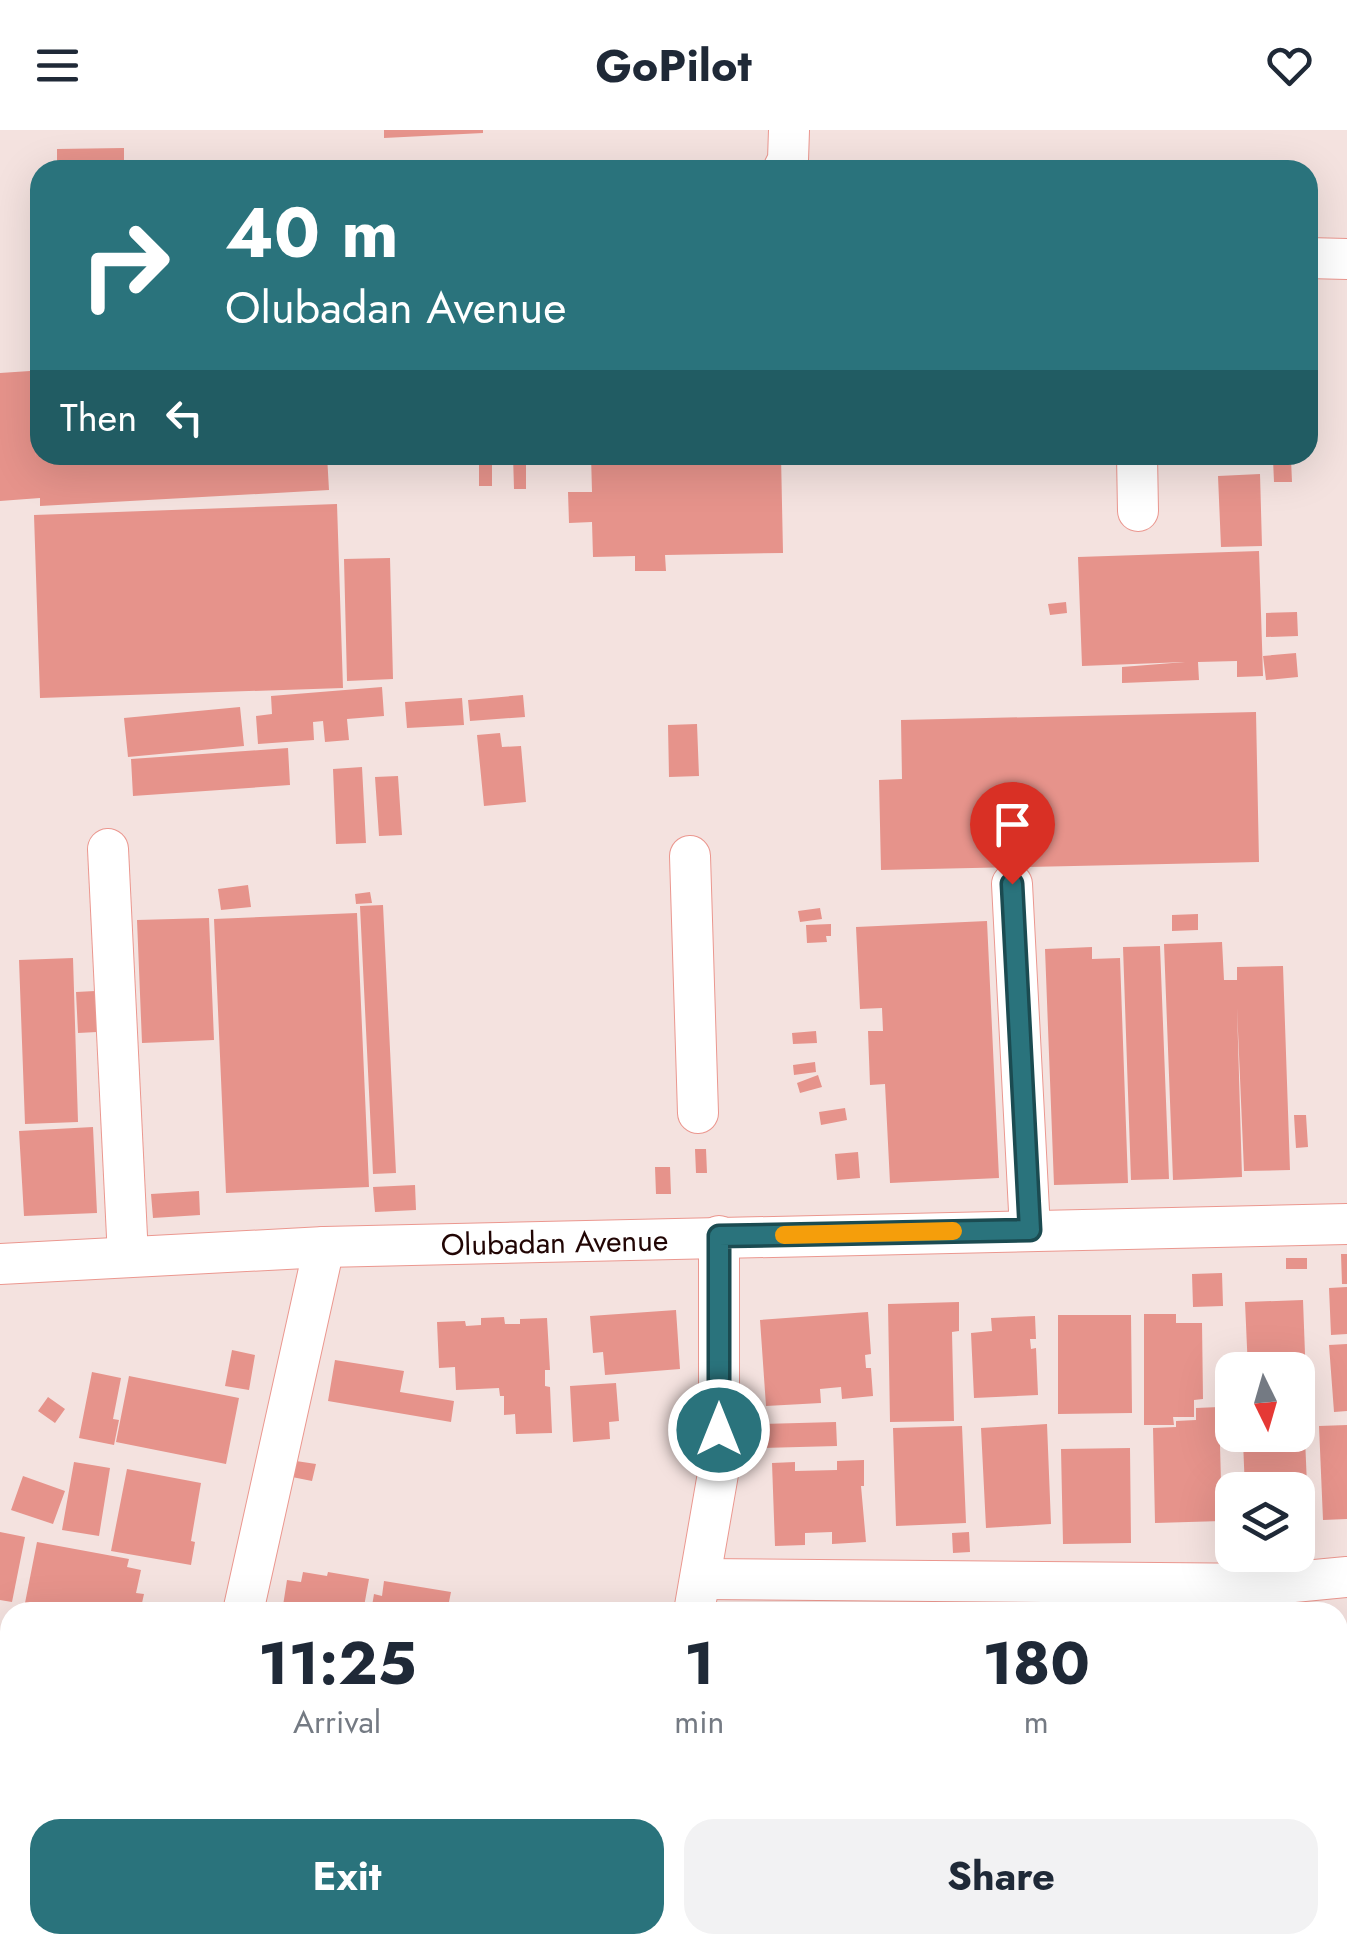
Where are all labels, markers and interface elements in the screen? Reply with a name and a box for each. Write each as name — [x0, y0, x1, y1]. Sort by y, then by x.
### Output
text: GoPilot — [595, 33, 752, 98]
icon: menu — [30, 38, 85, 93]
icon: heart — [1262, 38, 1317, 93]
text: 40 m — [225, 182, 399, 283]
icon: right — [60, 200, 190, 330]
text: Olubadan Avenue — [225, 275, 566, 340]
text: Then — [60, 390, 137, 445]
icon: left — [157, 390, 212, 445]
pin — [970, 782, 1055, 885]
icon: arrive — [985, 797, 1040, 852]
street label: Olubadan Avenue — [440, 1218, 669, 1266]
north arrow — [1215, 1352, 1315, 1452]
map controls — [1215, 1352, 1315, 1572]
position arrow — [667, 1378, 771, 1482]
button: layers — [1215, 1472, 1315, 1572]
text: 11:25 — [258, 1620, 416, 1707]
text: 1 — [684, 1620, 715, 1707]
text: 180 — [982, 1620, 1090, 1707]
text: Arrival — [293, 1699, 381, 1745]
text: min — [674, 1699, 724, 1745]
text: m — [1024, 1699, 1049, 1745]
button: Exit — [30, 1819, 664, 1934]
button: Share — [684, 1819, 1318, 1934]

